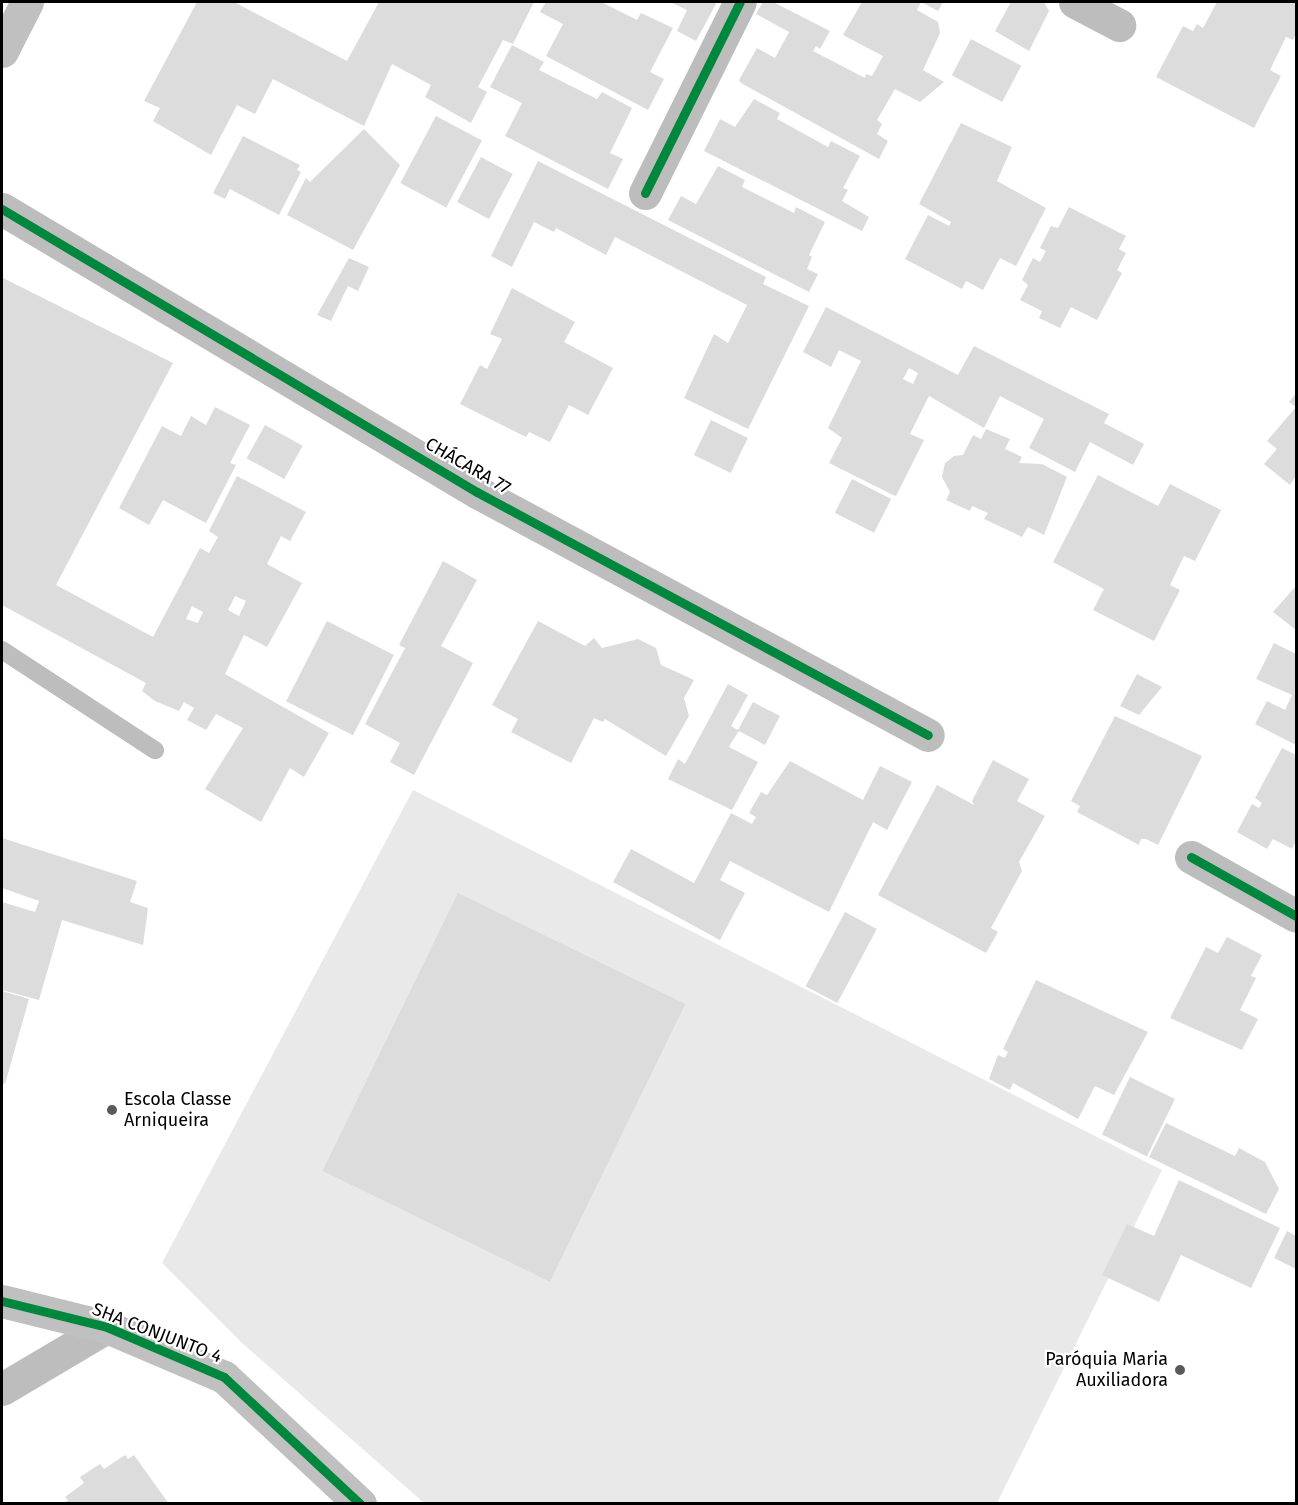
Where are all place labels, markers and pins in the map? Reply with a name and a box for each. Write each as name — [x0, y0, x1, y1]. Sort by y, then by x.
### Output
place label: Escola Classe Arniqueira — [124, 1089, 232, 1132]
marker: Escola Classe Arniqueira — [105, 1103, 119, 1117]
place label: Paróquia Maria Auxiliadora — [1045, 1349, 1168, 1392]
marker: Paróquia Maria Auxiliadora — [1173, 1363, 1187, 1377]

